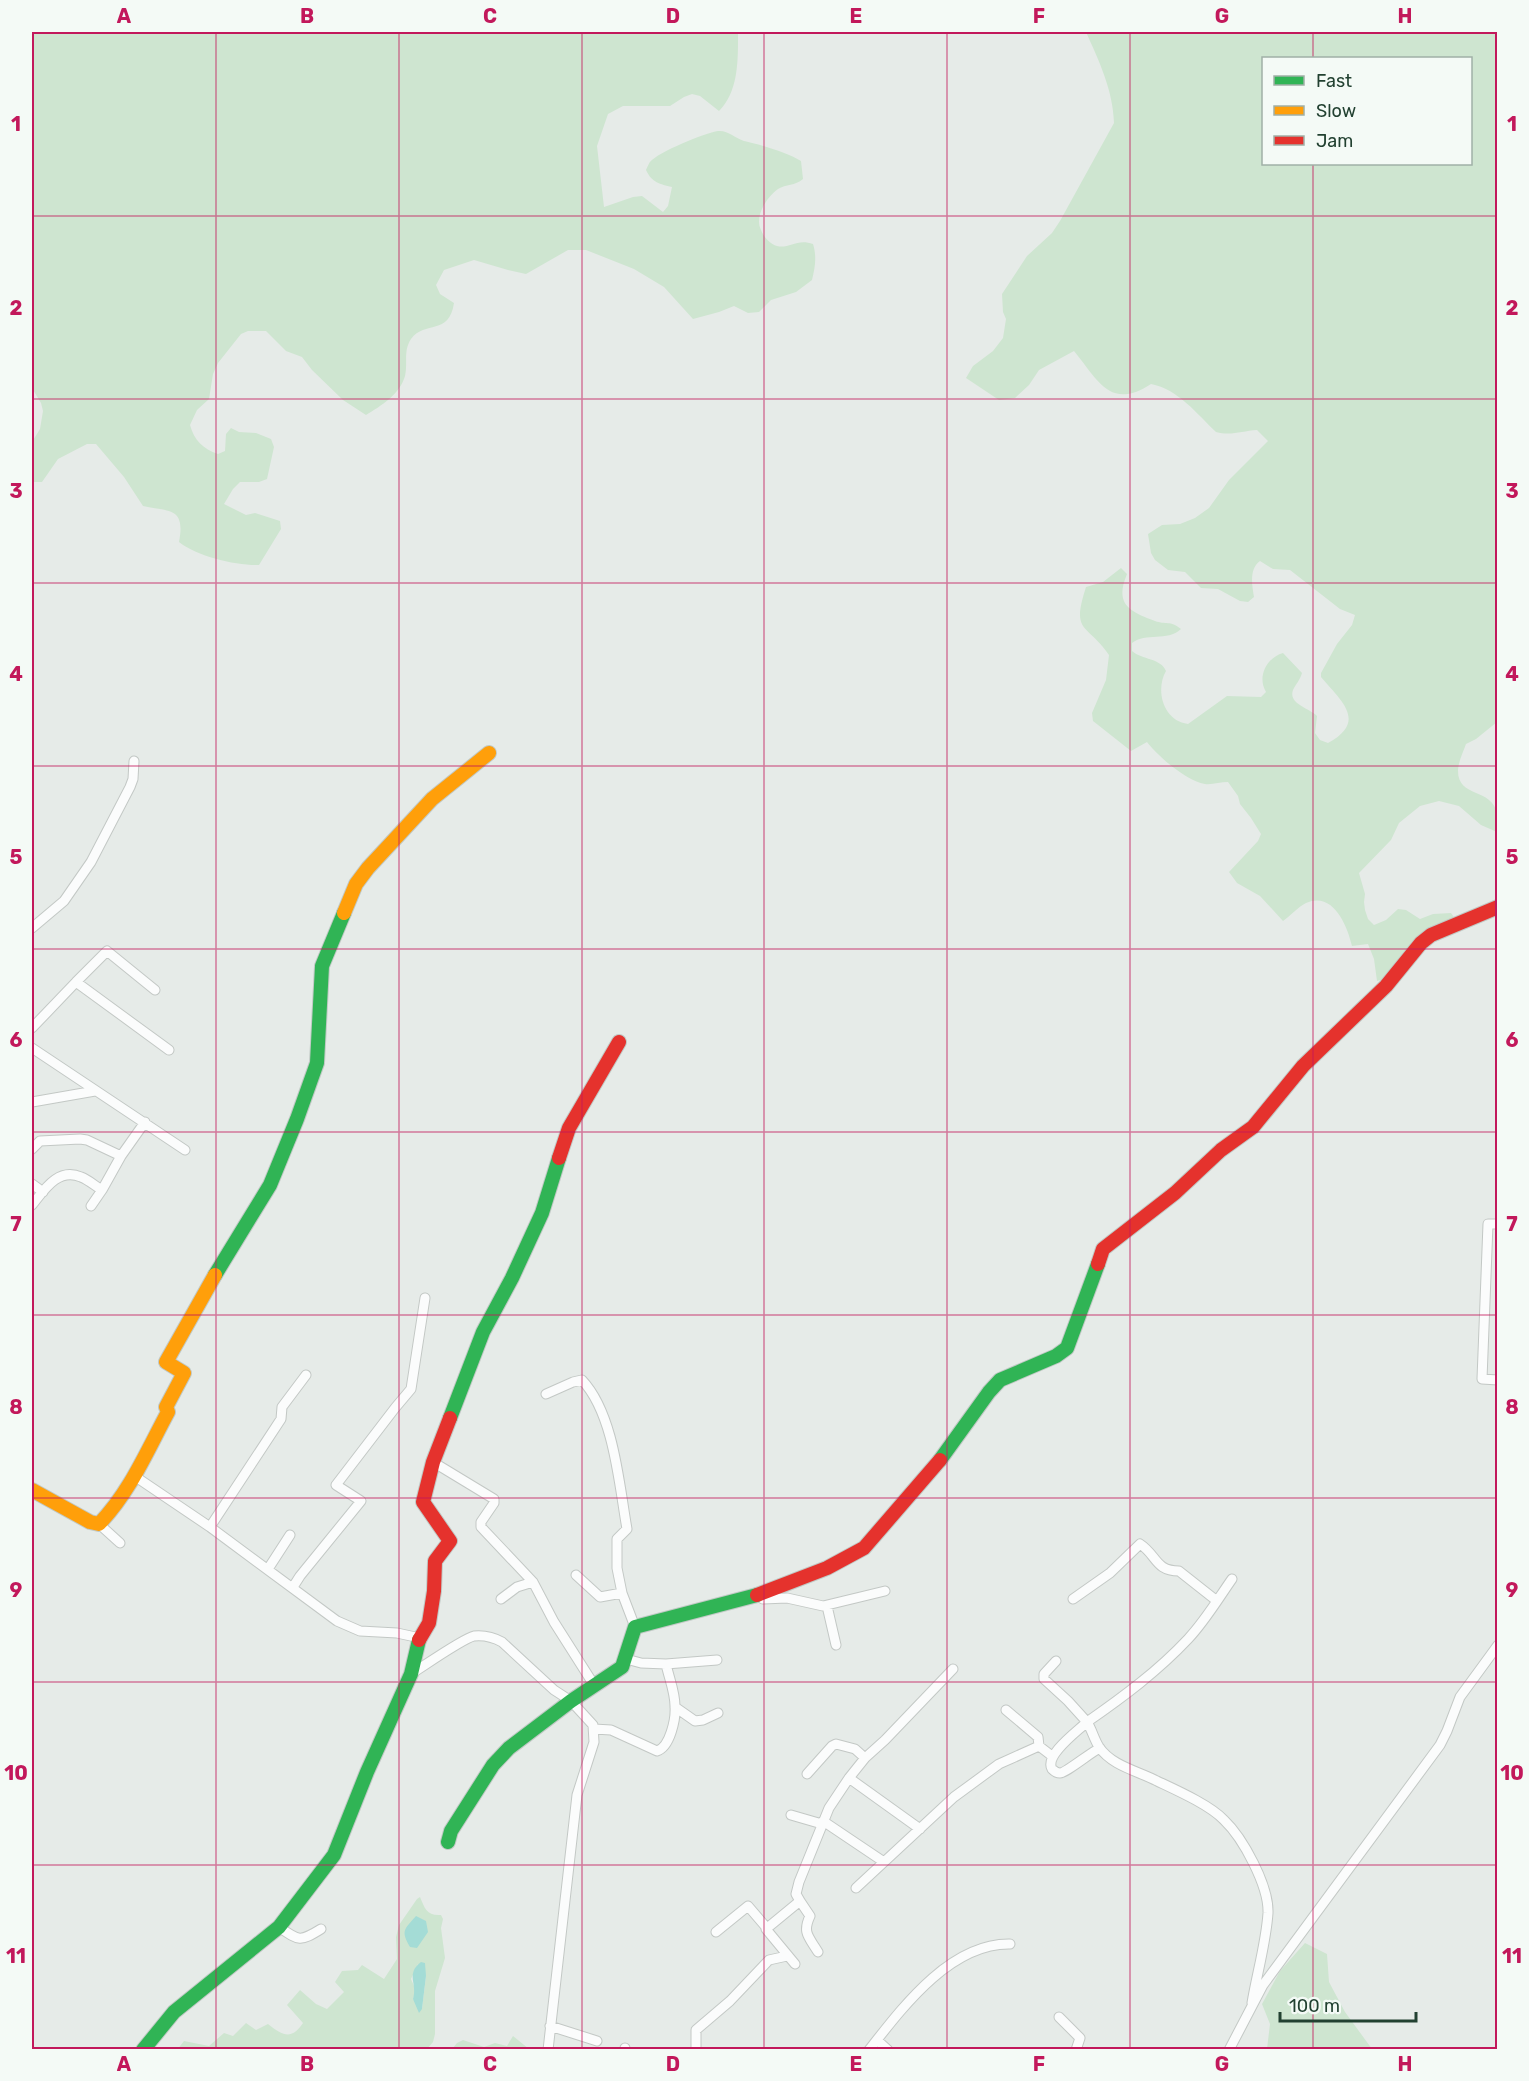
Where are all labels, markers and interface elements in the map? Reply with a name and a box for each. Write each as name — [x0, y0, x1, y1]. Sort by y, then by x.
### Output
text: A — [117, 4, 132, 28]
text: B — [300, 4, 314, 28]
text: C — [483, 4, 497, 28]
text: D — [666, 4, 680, 28]
text: E — [850, 4, 862, 28]
text: F — [1033, 4, 1045, 28]
text: G — [1215, 4, 1229, 28]
text: H — [1398, 4, 1412, 28]
legend — [1262, 57, 1472, 165]
text: Fast — [1316, 70, 1352, 92]
text: Slow — [1316, 100, 1356, 122]
text: 1 — [11, 112, 21, 136]
text: 1 — [1507, 112, 1517, 136]
text: Jam — [1316, 130, 1353, 152]
text: 2 — [10, 296, 23, 320]
text: 2 — [1506, 296, 1519, 320]
text: 3 — [9, 479, 23, 503]
text: 3 — [1505, 479, 1519, 503]
text: 4 — [9, 662, 23, 686]
text: 4 — [1505, 662, 1519, 686]
text: 5 — [10, 845, 23, 869]
text: 5 — [1506, 845, 1519, 869]
text: 6 — [9, 1028, 23, 1052]
text: 6 — [1505, 1028, 1519, 1052]
text: 7 — [10, 1212, 22, 1236]
text: 7 — [1506, 1212, 1518, 1236]
text: 8 — [9, 1395, 23, 1419]
text: 8 — [1505, 1395, 1519, 1419]
text: 9 — [10, 1578, 23, 1602]
text: 9 — [1506, 1578, 1519, 1602]
text: 10 — [4, 1761, 28, 1785]
text: 10 — [1500, 1761, 1524, 1785]
text: 11 — [6, 1944, 26, 1968]
text: 11 — [1502, 1944, 1522, 1968]
scale bar — [1280, 1985, 1416, 2023]
text: 100 m — [1289, 1995, 1340, 2017]
text: A — [117, 2052, 132, 2076]
text: B — [300, 2052, 314, 2076]
text: C — [483, 2052, 497, 2076]
text: D — [666, 2052, 680, 2076]
text: E — [850, 2052, 862, 2076]
text: F — [1033, 2052, 1045, 2076]
text: G — [1215, 2052, 1229, 2076]
text: H — [1398, 2052, 1412, 2076]

